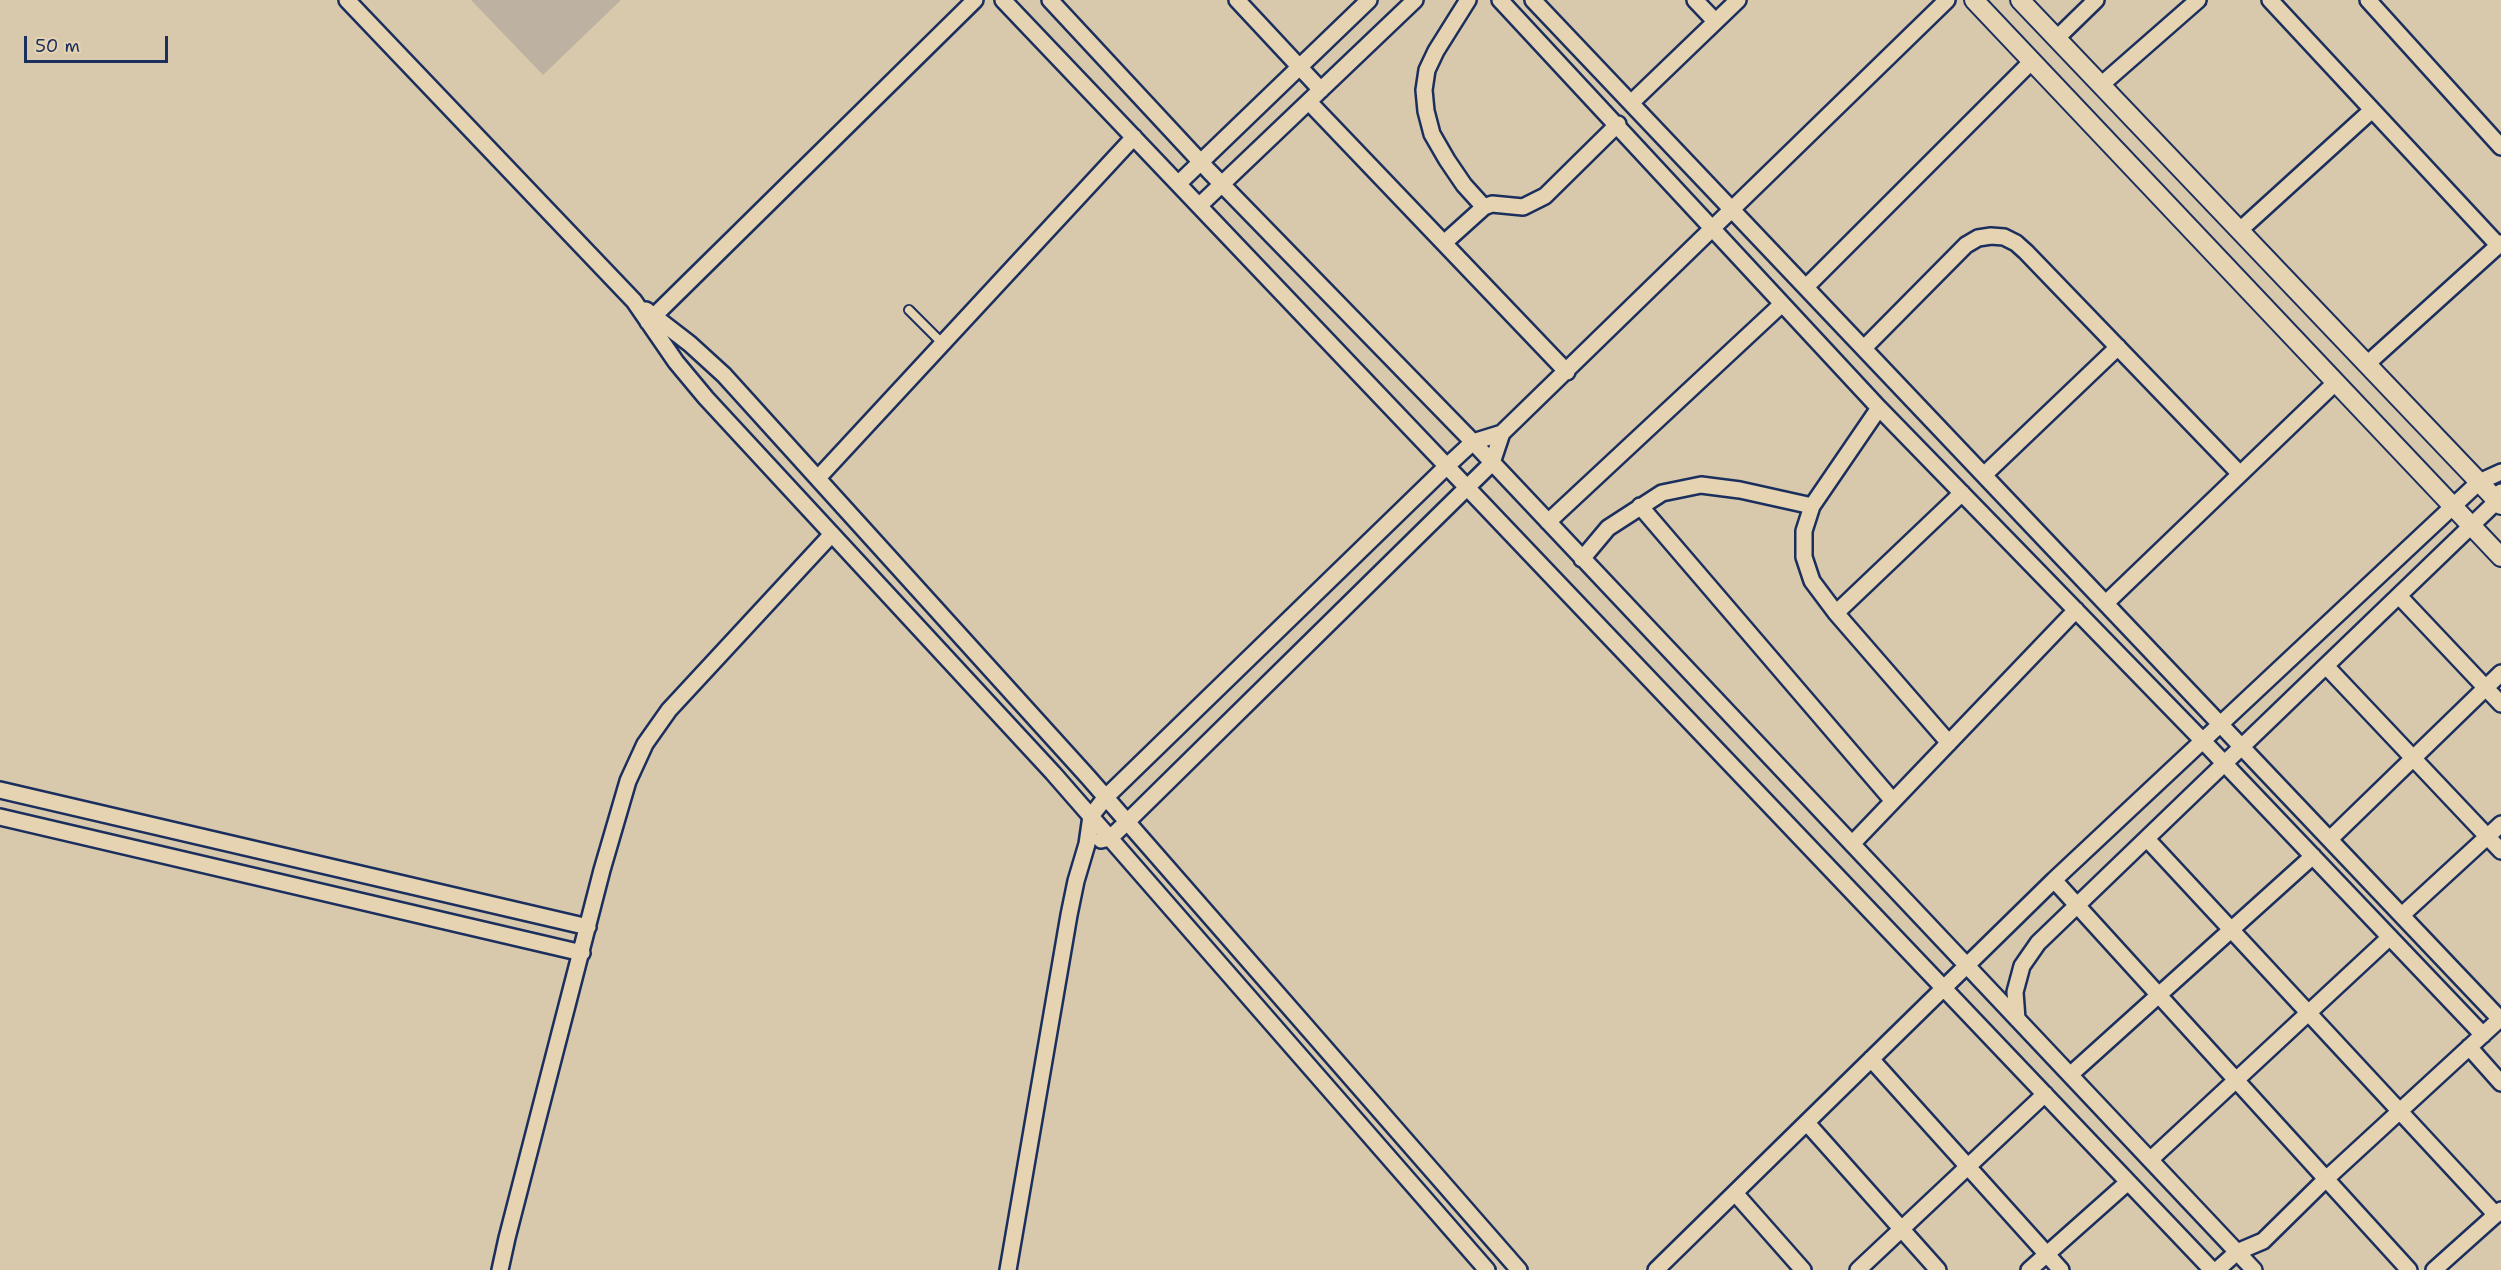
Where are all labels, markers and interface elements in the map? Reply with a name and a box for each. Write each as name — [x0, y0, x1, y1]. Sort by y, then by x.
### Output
scale bar — [27, 24, 171, 62]
text: 50 m — [35, 34, 80, 58]

